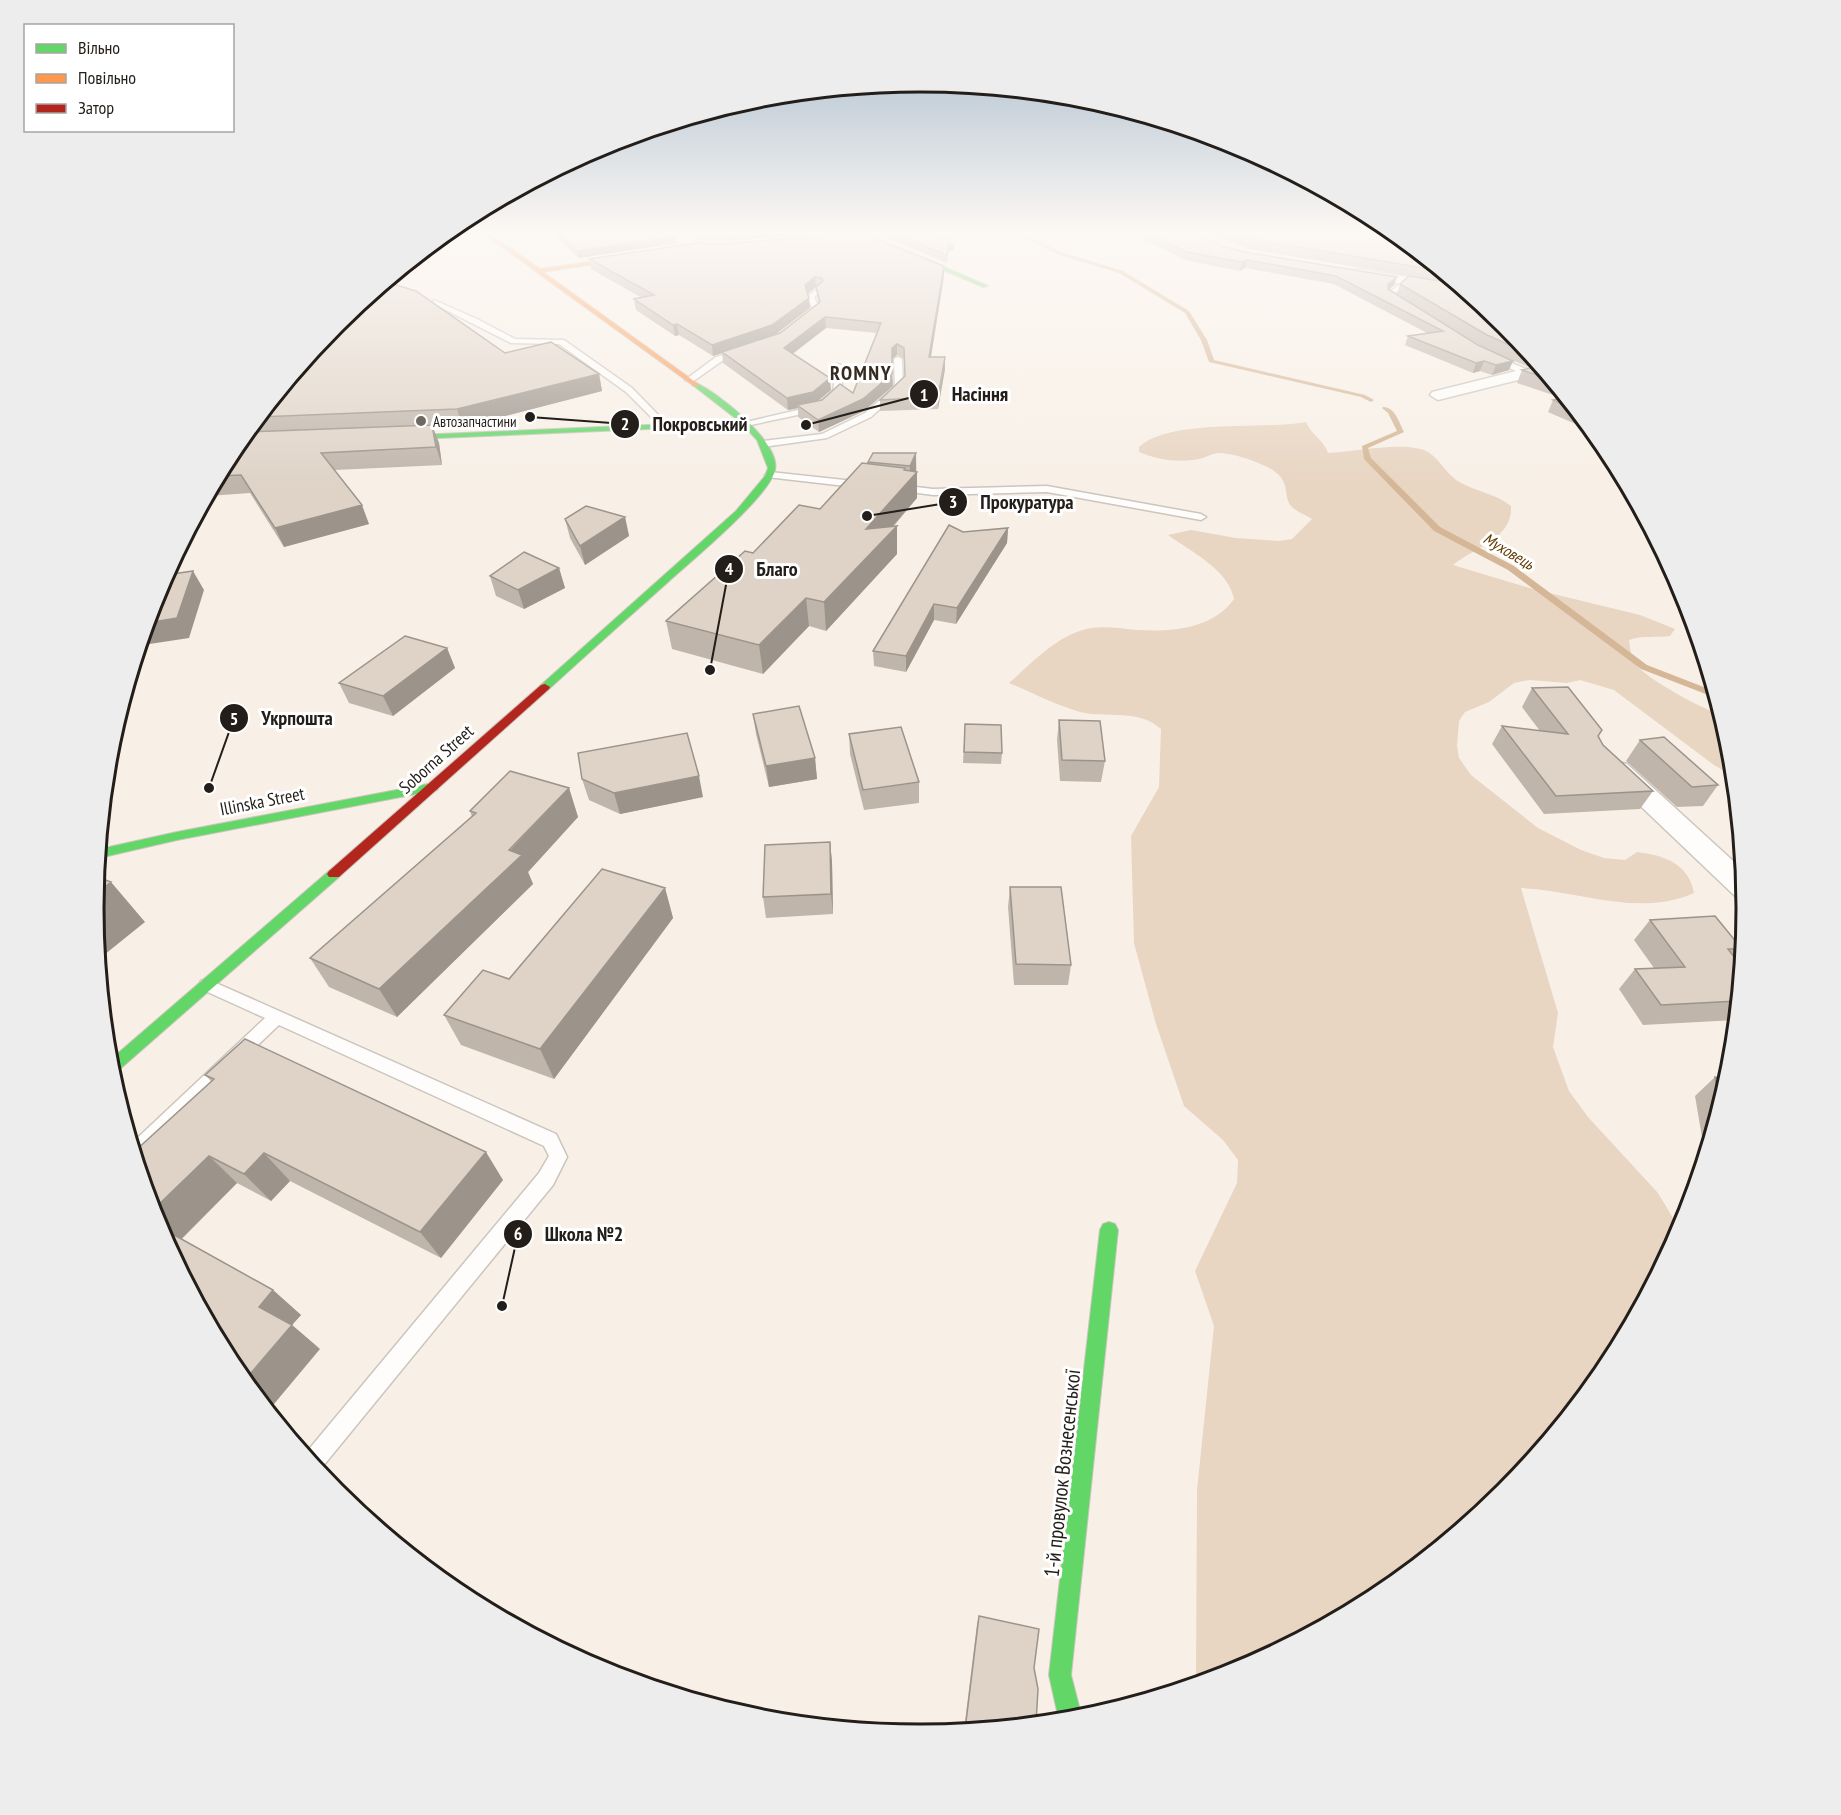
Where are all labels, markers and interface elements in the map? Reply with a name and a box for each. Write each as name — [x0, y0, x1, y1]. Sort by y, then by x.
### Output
legend — [24, 24, 234, 132]
text: Вільно — [78, 36, 120, 59]
text: Повільно — [78, 66, 136, 89]
text: Затор — [78, 96, 114, 119]
district label: ROMNY — [830, 360, 892, 386]
callout: Насіння — [909, 375, 1020, 413]
text: Насіння — [952, 381, 1008, 407]
text: 1 — [920, 383, 928, 406]
callout: Покровський — [610, 405, 759, 443]
text: Покровський — [652, 411, 748, 437]
place label: Автозапчастини — [433, 412, 517, 431]
text: 2 — [621, 412, 629, 435]
marker: Автозапчастини — [414, 414, 428, 428]
callout: Прокуратура — [938, 483, 1085, 521]
text: Прокуратура — [980, 489, 1074, 515]
text: 3 — [949, 490, 957, 513]
water label: Муховець — [1480, 528, 1539, 574]
callout: Благо — [714, 550, 809, 588]
text: Благо — [756, 556, 798, 582]
text: 4 — [725, 557, 734, 580]
callout: Укрпошта — [219, 699, 344, 737]
text: Укрпошта — [260, 705, 333, 731]
text: 5 — [230, 707, 238, 730]
street label: Soborna Street — [394, 720, 478, 798]
street label: Illinska Street — [218, 782, 306, 820]
callout: Школа №2 — [503, 1215, 636, 1253]
text: Школа №2 — [545, 1221, 623, 1247]
text: 6 — [514, 1222, 522, 1245]
street label: 1-й провулок Вознесенської — [1038, 1368, 1086, 1578]

